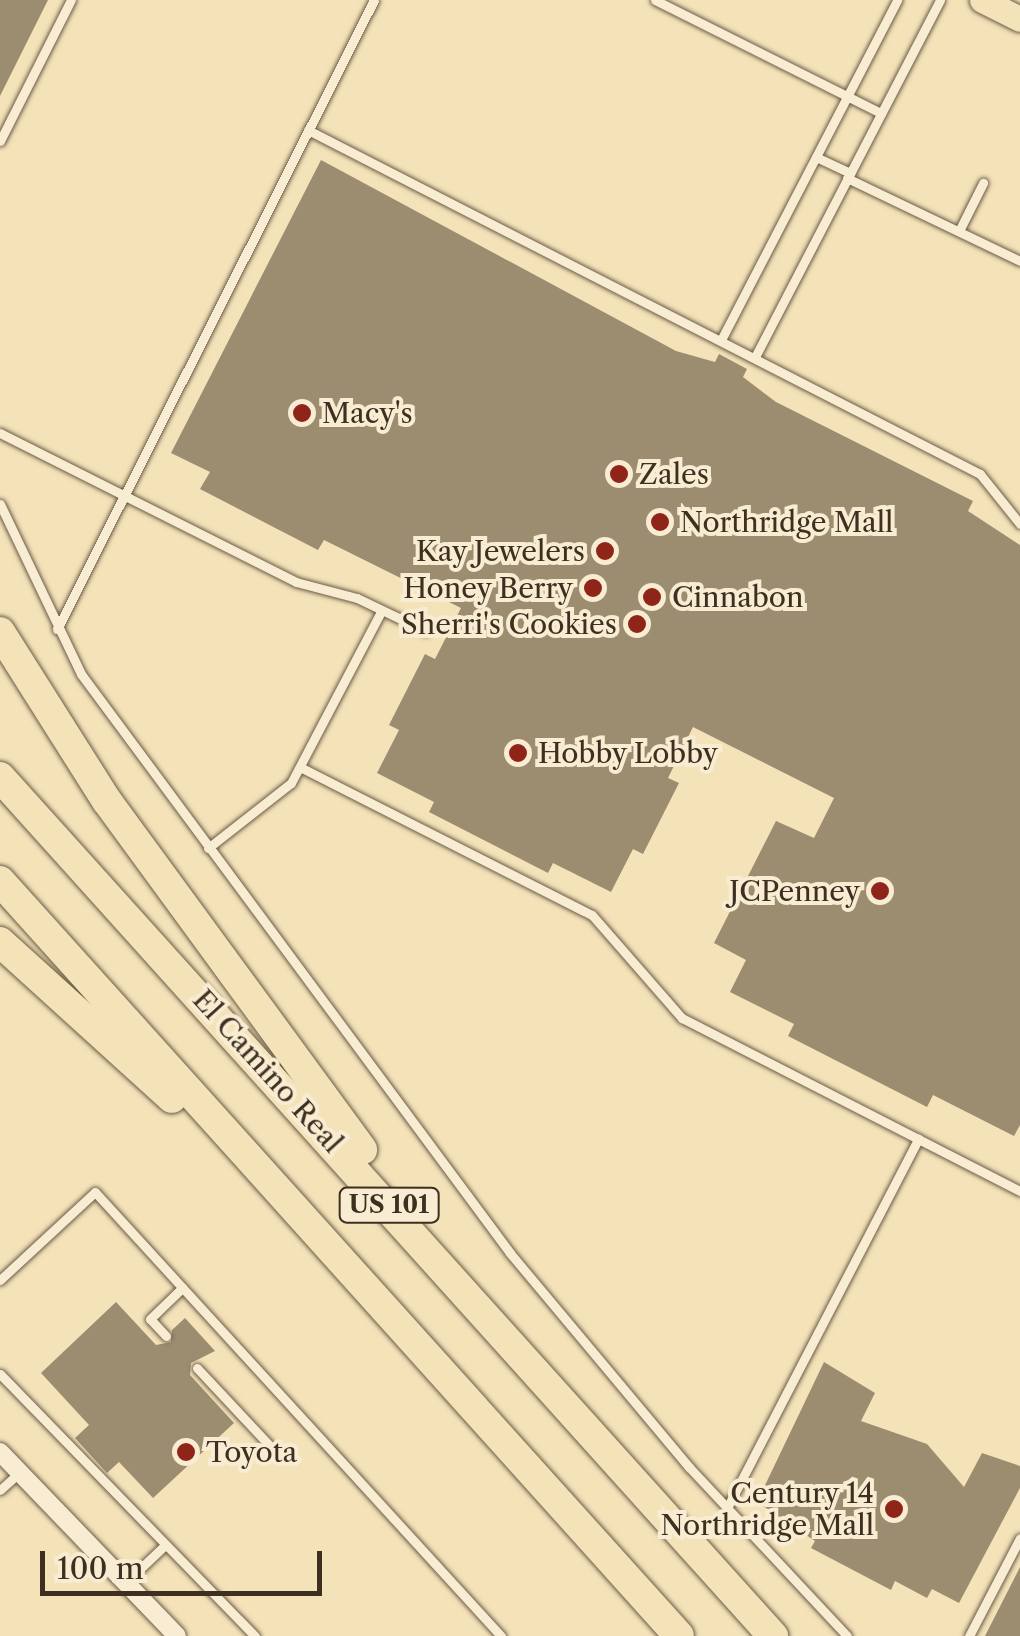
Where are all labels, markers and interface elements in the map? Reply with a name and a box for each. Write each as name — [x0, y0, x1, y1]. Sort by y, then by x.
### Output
place label: Macy's — [322, 396, 413, 430]
marker: Macy's — [291, 402, 313, 424]
place label: Zales — [639, 457, 709, 491]
marker: Zales — [608, 463, 630, 485]
place label: Northridge Mall — [680, 505, 893, 539]
marker: Northridge Mall — [649, 511, 671, 533]
place label: Kay Jewelers — [415, 534, 585, 568]
marker: Kay Jewelers — [594, 540, 616, 562]
place label: Honey Berry — [402, 571, 573, 605]
marker: Honey Berry — [582, 577, 604, 599]
place label: Cinnabon — [672, 580, 804, 614]
marker: Cinnabon — [641, 586, 663, 608]
place label: Sherri's Cookies — [401, 607, 617, 641]
marker: Sherri's Cookies — [626, 613, 648, 635]
place label: Hobby Lobby — [538, 736, 719, 770]
marker: Hobby Lobby — [507, 742, 529, 764]
place label: JCPenney — [729, 874, 860, 908]
marker: JCPenney — [869, 880, 891, 902]
street label: El Camino Real — [186, 983, 350, 1159]
road number: US 101 — [336, 1185, 442, 1225]
place label: Toyota — [206, 1435, 297, 1469]
marker: Toyota — [175, 1441, 197, 1463]
place label: Century 14 Northridge Mall — [661, 1476, 874, 1542]
marker: Century 14 Northridge Mall — [883, 1498, 905, 1520]
scale bar — [45, 1531, 328, 1593]
text: 100 m — [57, 1550, 144, 1587]

